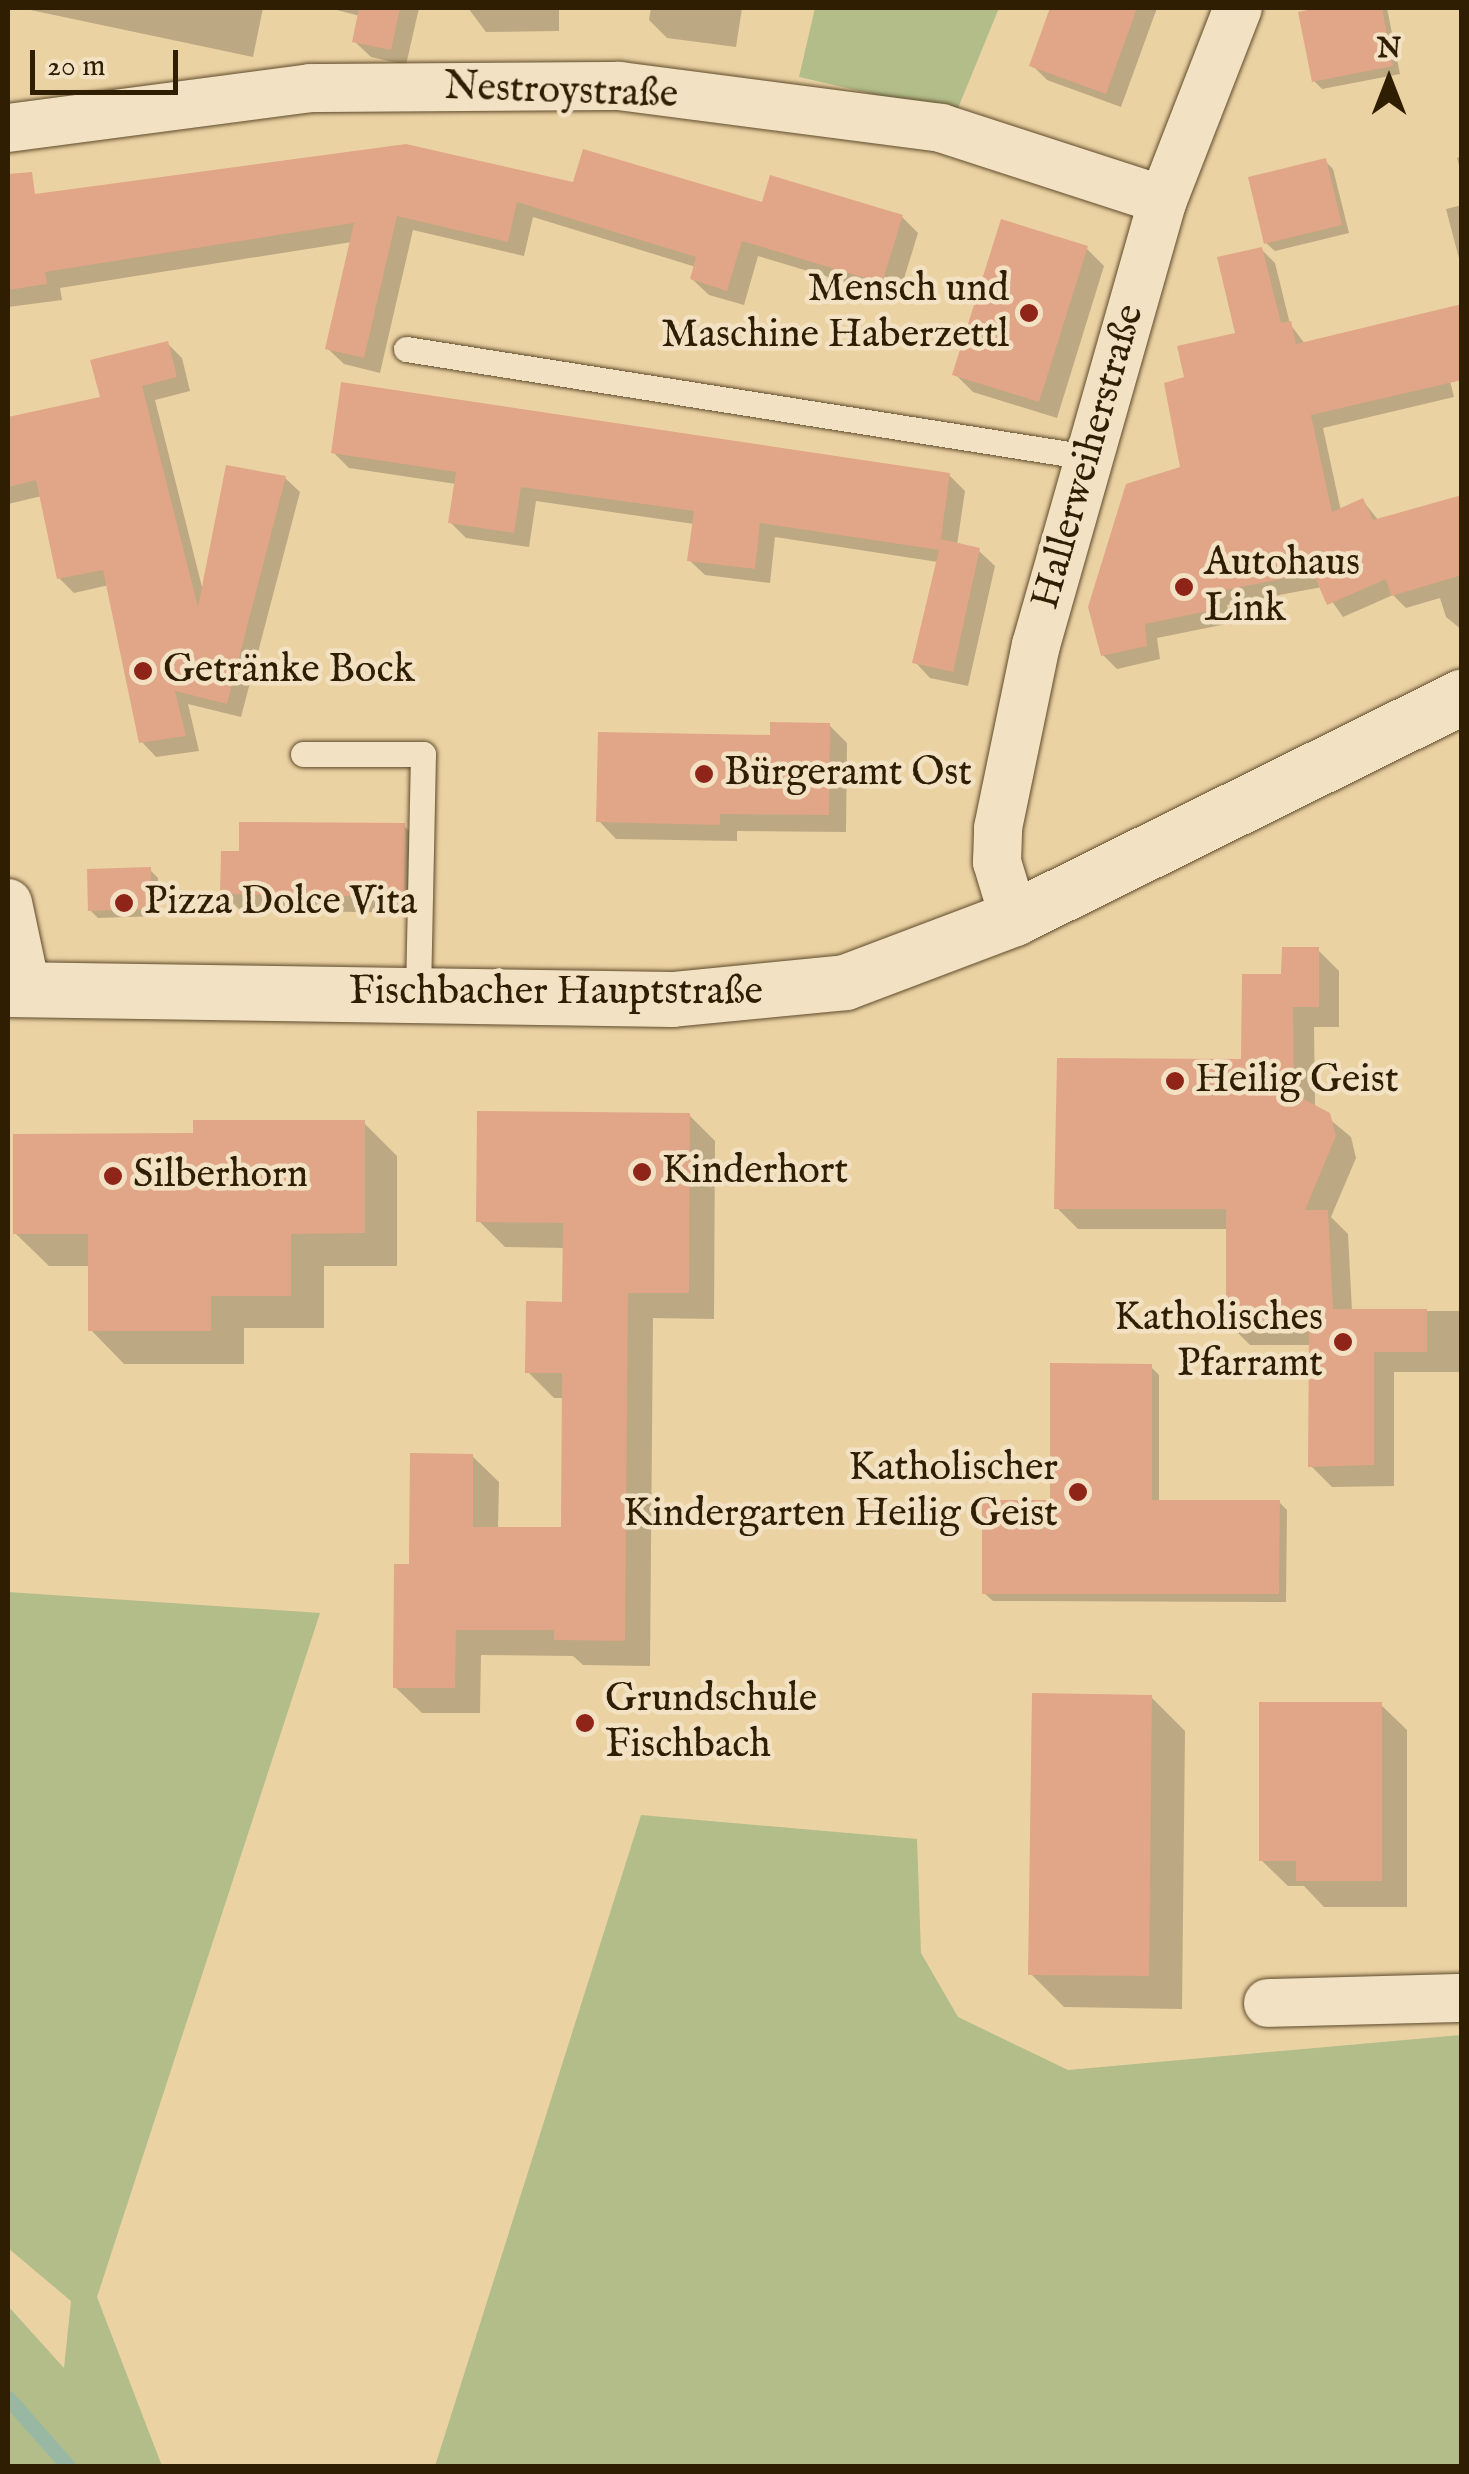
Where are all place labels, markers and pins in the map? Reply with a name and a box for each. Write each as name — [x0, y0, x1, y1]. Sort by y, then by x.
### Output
place label: Mensch und Maschine Haberzettl — [661, 266, 1009, 360]
marker: Mensch und Maschine Haberzettl — [1018, 302, 1040, 324]
place label: Autohaus Link — [1204, 540, 1360, 634]
marker: Autohaus Link — [1173, 576, 1195, 598]
place label: Getränke Bock — [163, 647, 415, 695]
marker: Getränke Bock — [132, 660, 154, 682]
place label: Bürgeramt Ost — [724, 750, 972, 798]
marker: Bürgeramt Ost — [693, 763, 715, 785]
place label: Pizza Dolce Vita — [144, 879, 417, 927]
marker: Pizza Dolce Vita — [113, 892, 135, 914]
place label: Heilig Geist — [1195, 1057, 1399, 1105]
marker: Heilig Geist — [1164, 1070, 1186, 1092]
place label: Kinderhort — [662, 1148, 848, 1196]
place label: Silberhorn — [133, 1152, 308, 1200]
marker: Kinderhort — [631, 1161, 653, 1183]
marker: Silberhorn — [102, 1165, 124, 1187]
place label: Katholisches Pfarramt — [1114, 1295, 1323, 1389]
marker: Katholisches Pfarramt — [1332, 1331, 1354, 1353]
place label: Katholischer Kindergarten Heilig Geist — [623, 1445, 1058, 1539]
marker: Katholischer Kindergarten Heilig Geist — [1067, 1481, 1089, 1503]
place label: Grundschule Fischbach — [605, 1676, 817, 1770]
marker: Grundschule Fischbach — [574, 1712, 596, 1734]

